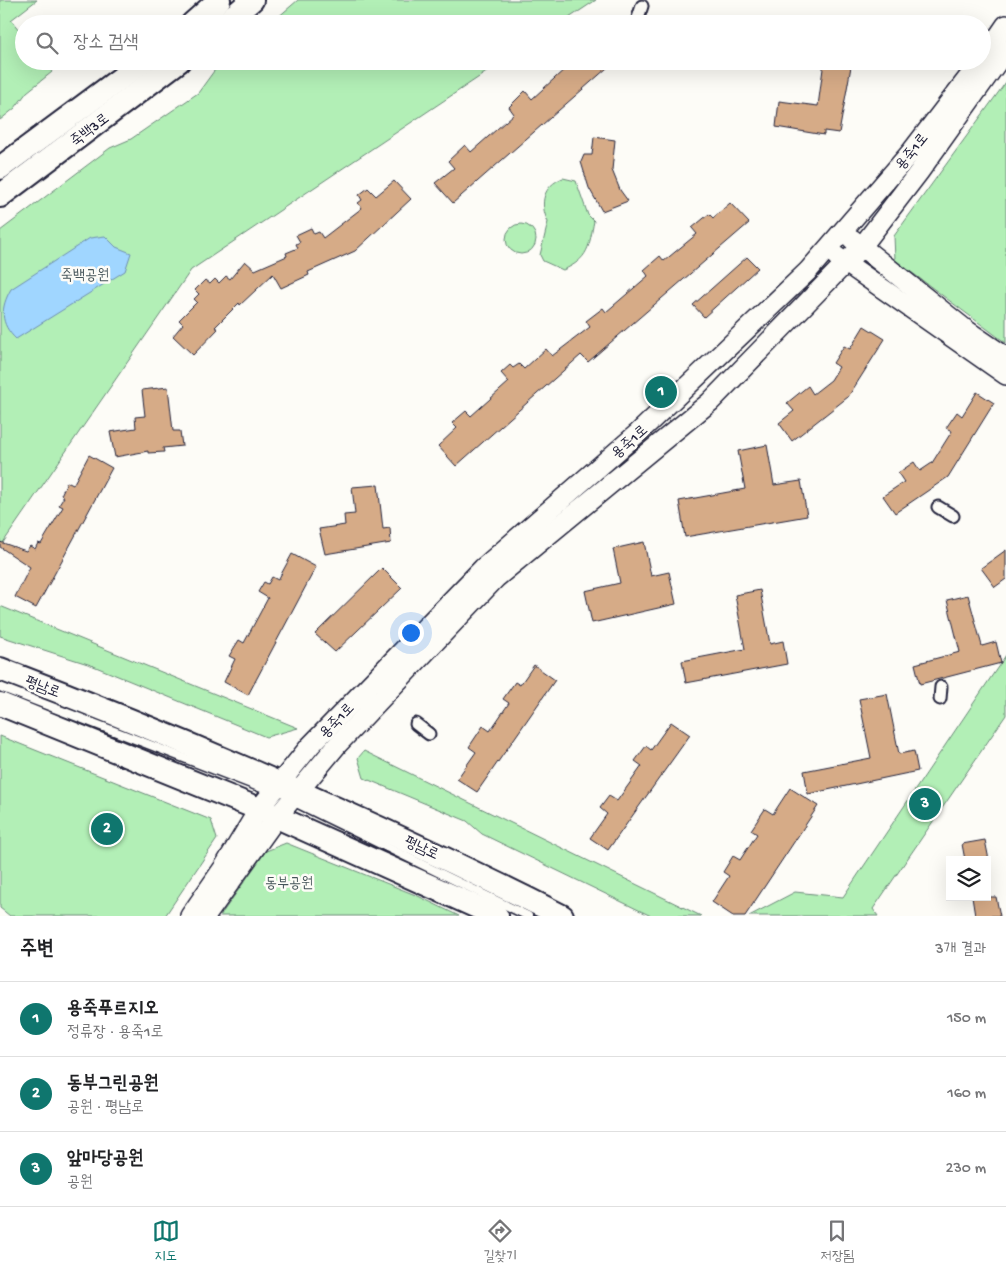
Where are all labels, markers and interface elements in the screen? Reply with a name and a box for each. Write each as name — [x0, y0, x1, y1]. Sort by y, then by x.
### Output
search box — [15, 15, 991, 70]
icon: search — [33, 29, 61, 57]
text: 장소 검색 — [73, 32, 139, 55]
street label: 죽백3로 — [67, 110, 113, 151]
street label: 용죽1로 — [892, 130, 933, 174]
park label: 죽백공원 — [61, 267, 109, 285]
pin: 1 — [645, 373, 677, 411]
street label: 용죽1로 — [608, 422, 652, 463]
your location — [398, 620, 424, 646]
street label: 평남로 — [22, 673, 62, 703]
street label: 용죽1로 — [316, 700, 359, 743]
pin: 3 — [909, 785, 941, 823]
pin: 2 — [91, 810, 123, 848]
street label: 평남로 — [401, 833, 441, 865]
map controls — [946, 856, 991, 901]
button: layers — [946, 856, 991, 901]
park label: 동부공원 — [265, 875, 313, 893]
text: 주변 — [20, 938, 54, 963]
text: 3개 결과 — [935, 941, 986, 960]
text: 용죽푸르지오 — [67, 998, 159, 1021]
text: 1 — [33, 1010, 39, 1029]
text: 150 m — [947, 1010, 986, 1029]
text: 정류장 · 용죽1로 — [67, 1024, 163, 1043]
text: 동부그린공원 — [67, 1073, 159, 1096]
text: 2 — [32, 1085, 40, 1104]
text: 160 m — [947, 1085, 986, 1104]
text: 공원 · 평남로 — [67, 1099, 144, 1118]
text: 앞마당공원 — [67, 1148, 143, 1171]
text: 3 — [32, 1160, 40, 1179]
text: 230 m — [946, 1160, 986, 1179]
text: 공원 — [67, 1174, 93, 1193]
tab: 지도 — [152, 1217, 180, 1266]
tab: 길찾기 — [483, 1217, 517, 1266]
tab: 저장됨 — [820, 1217, 854, 1266]

